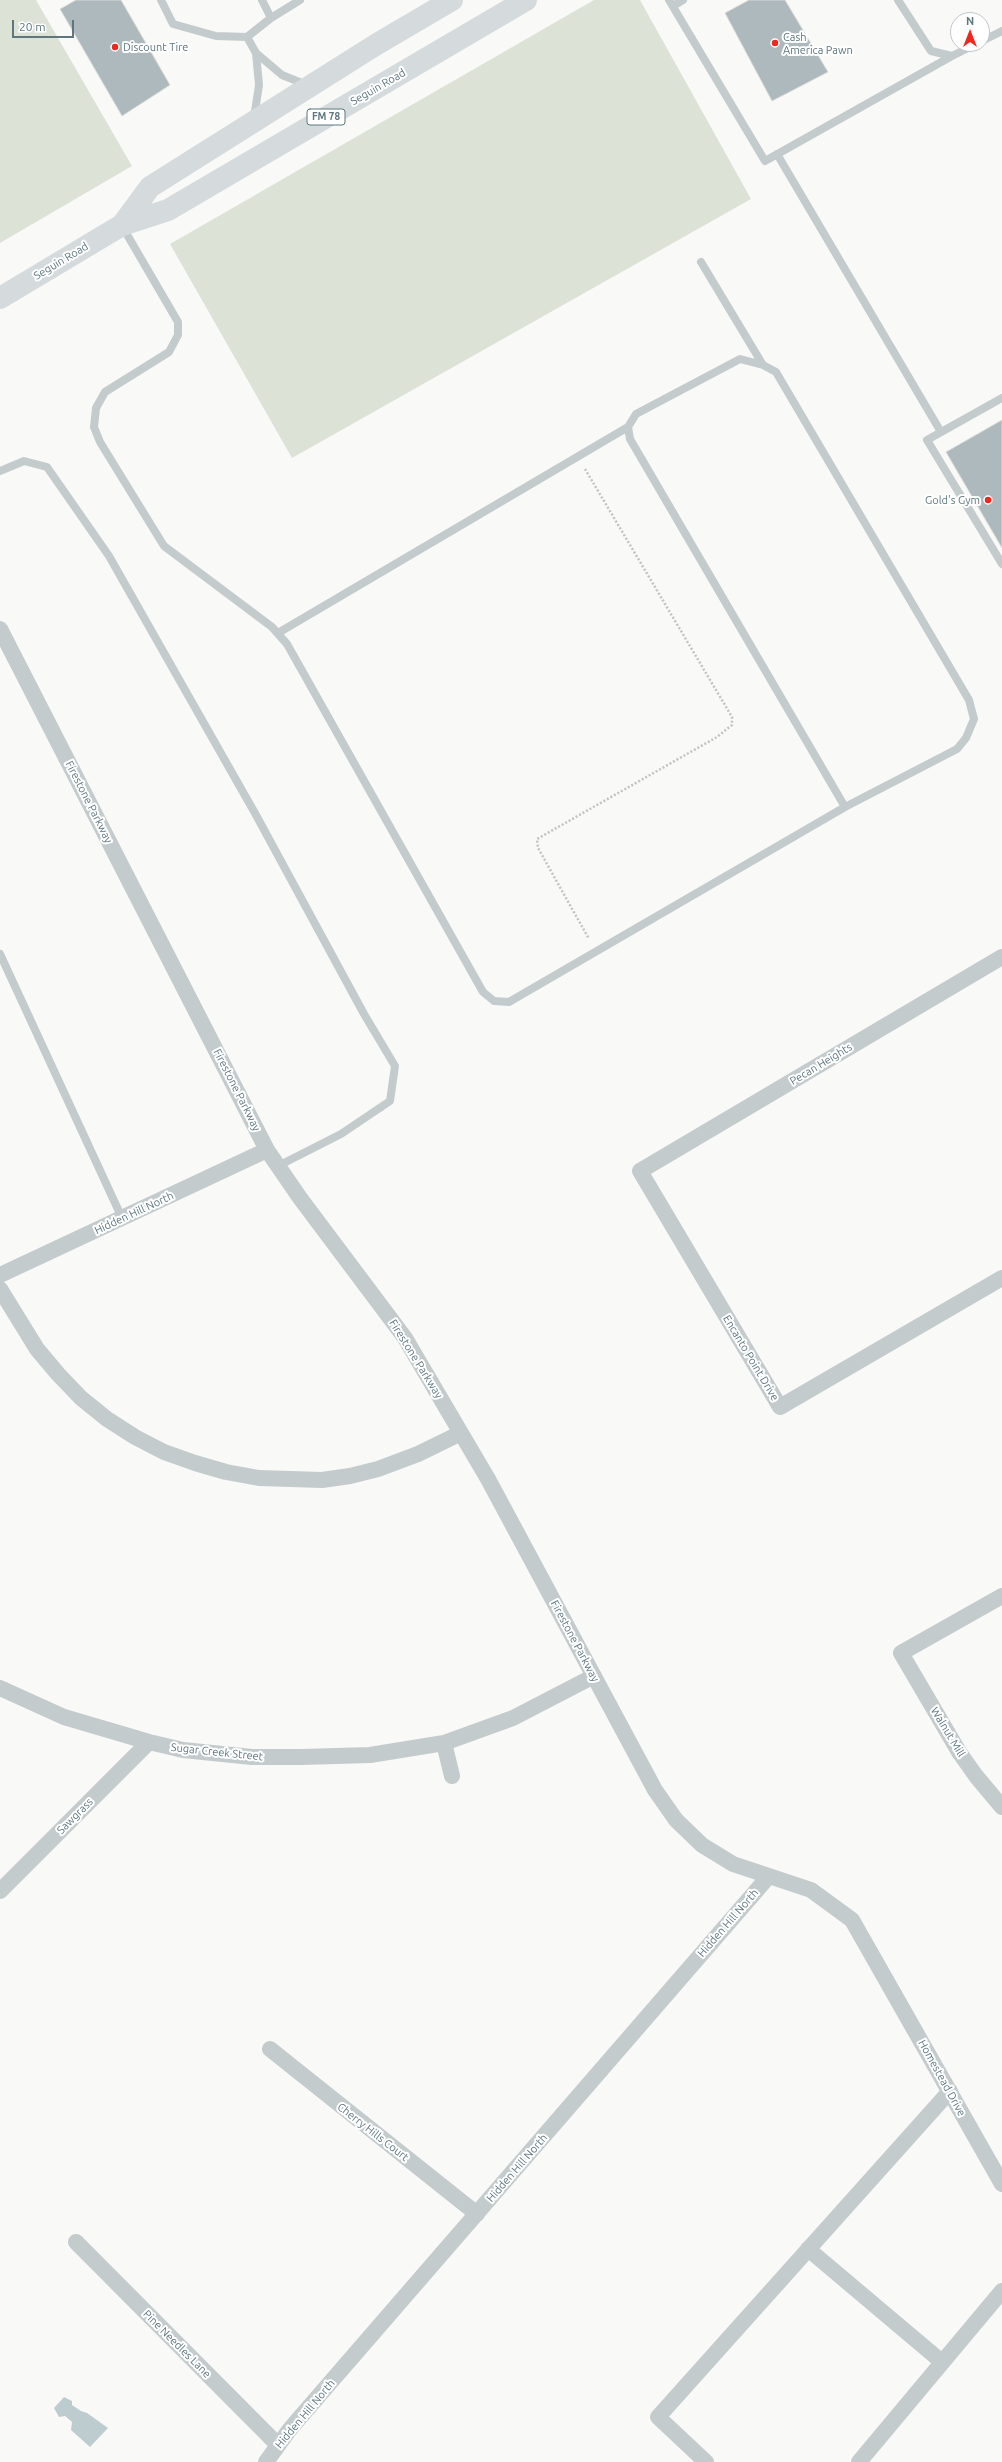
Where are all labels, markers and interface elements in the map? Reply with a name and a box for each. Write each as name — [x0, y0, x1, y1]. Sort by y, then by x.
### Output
scale bar — [14, 12, 76, 38]
north arrow — [950, 12, 990, 52]
text: N — [966, 15, 974, 27]
text: 20 m — [19, 20, 46, 33]
place label: Cash America Pawn — [783, 30, 853, 56]
marker: Cash America Pawn — [770, 38, 780, 48]
place label: Discount Tire — [123, 40, 188, 54]
marker: Discount Tire — [110, 42, 120, 52]
street label: Seguin Road — [348, 66, 408, 108]
road number: FM 78 — [307, 109, 345, 125]
street label: Seguin Road — [31, 240, 91, 282]
place label: Gold's Gym — [925, 493, 980, 507]
marker: Gold's Gym — [983, 495, 993, 505]
street label: Firestone Parkway — [63, 759, 115, 845]
street label: Pecan Heights — [788, 1040, 854, 1088]
street label: Firestone Parkway — [211, 1047, 263, 1133]
street label: Hidden Hill North — [92, 1189, 176, 1237]
street label: Encanto Point Drive — [720, 1313, 782, 1403]
street label: Firestone Parkway — [386, 1317, 446, 1401]
street label: Firestone Parkway — [548, 1598, 602, 1684]
street label: Walnut Mill — [928, 1705, 968, 1759]
street label: Sugar Creek Street — [170, 1741, 264, 1763]
street label: Sawgrass — [54, 1795, 96, 1837]
street label: Hidden Hill North — [695, 1886, 761, 1960]
street label: Homestead Drive — [916, 2037, 968, 2119]
street label: Cherry Hills Court — [335, 2100, 411, 2164]
street label: Hidden Hill North — [484, 2131, 550, 2205]
street label: Pine Needles Lane — [140, 2307, 214, 2381]
street label: Hidden Hill North — [272, 2377, 338, 2451]

